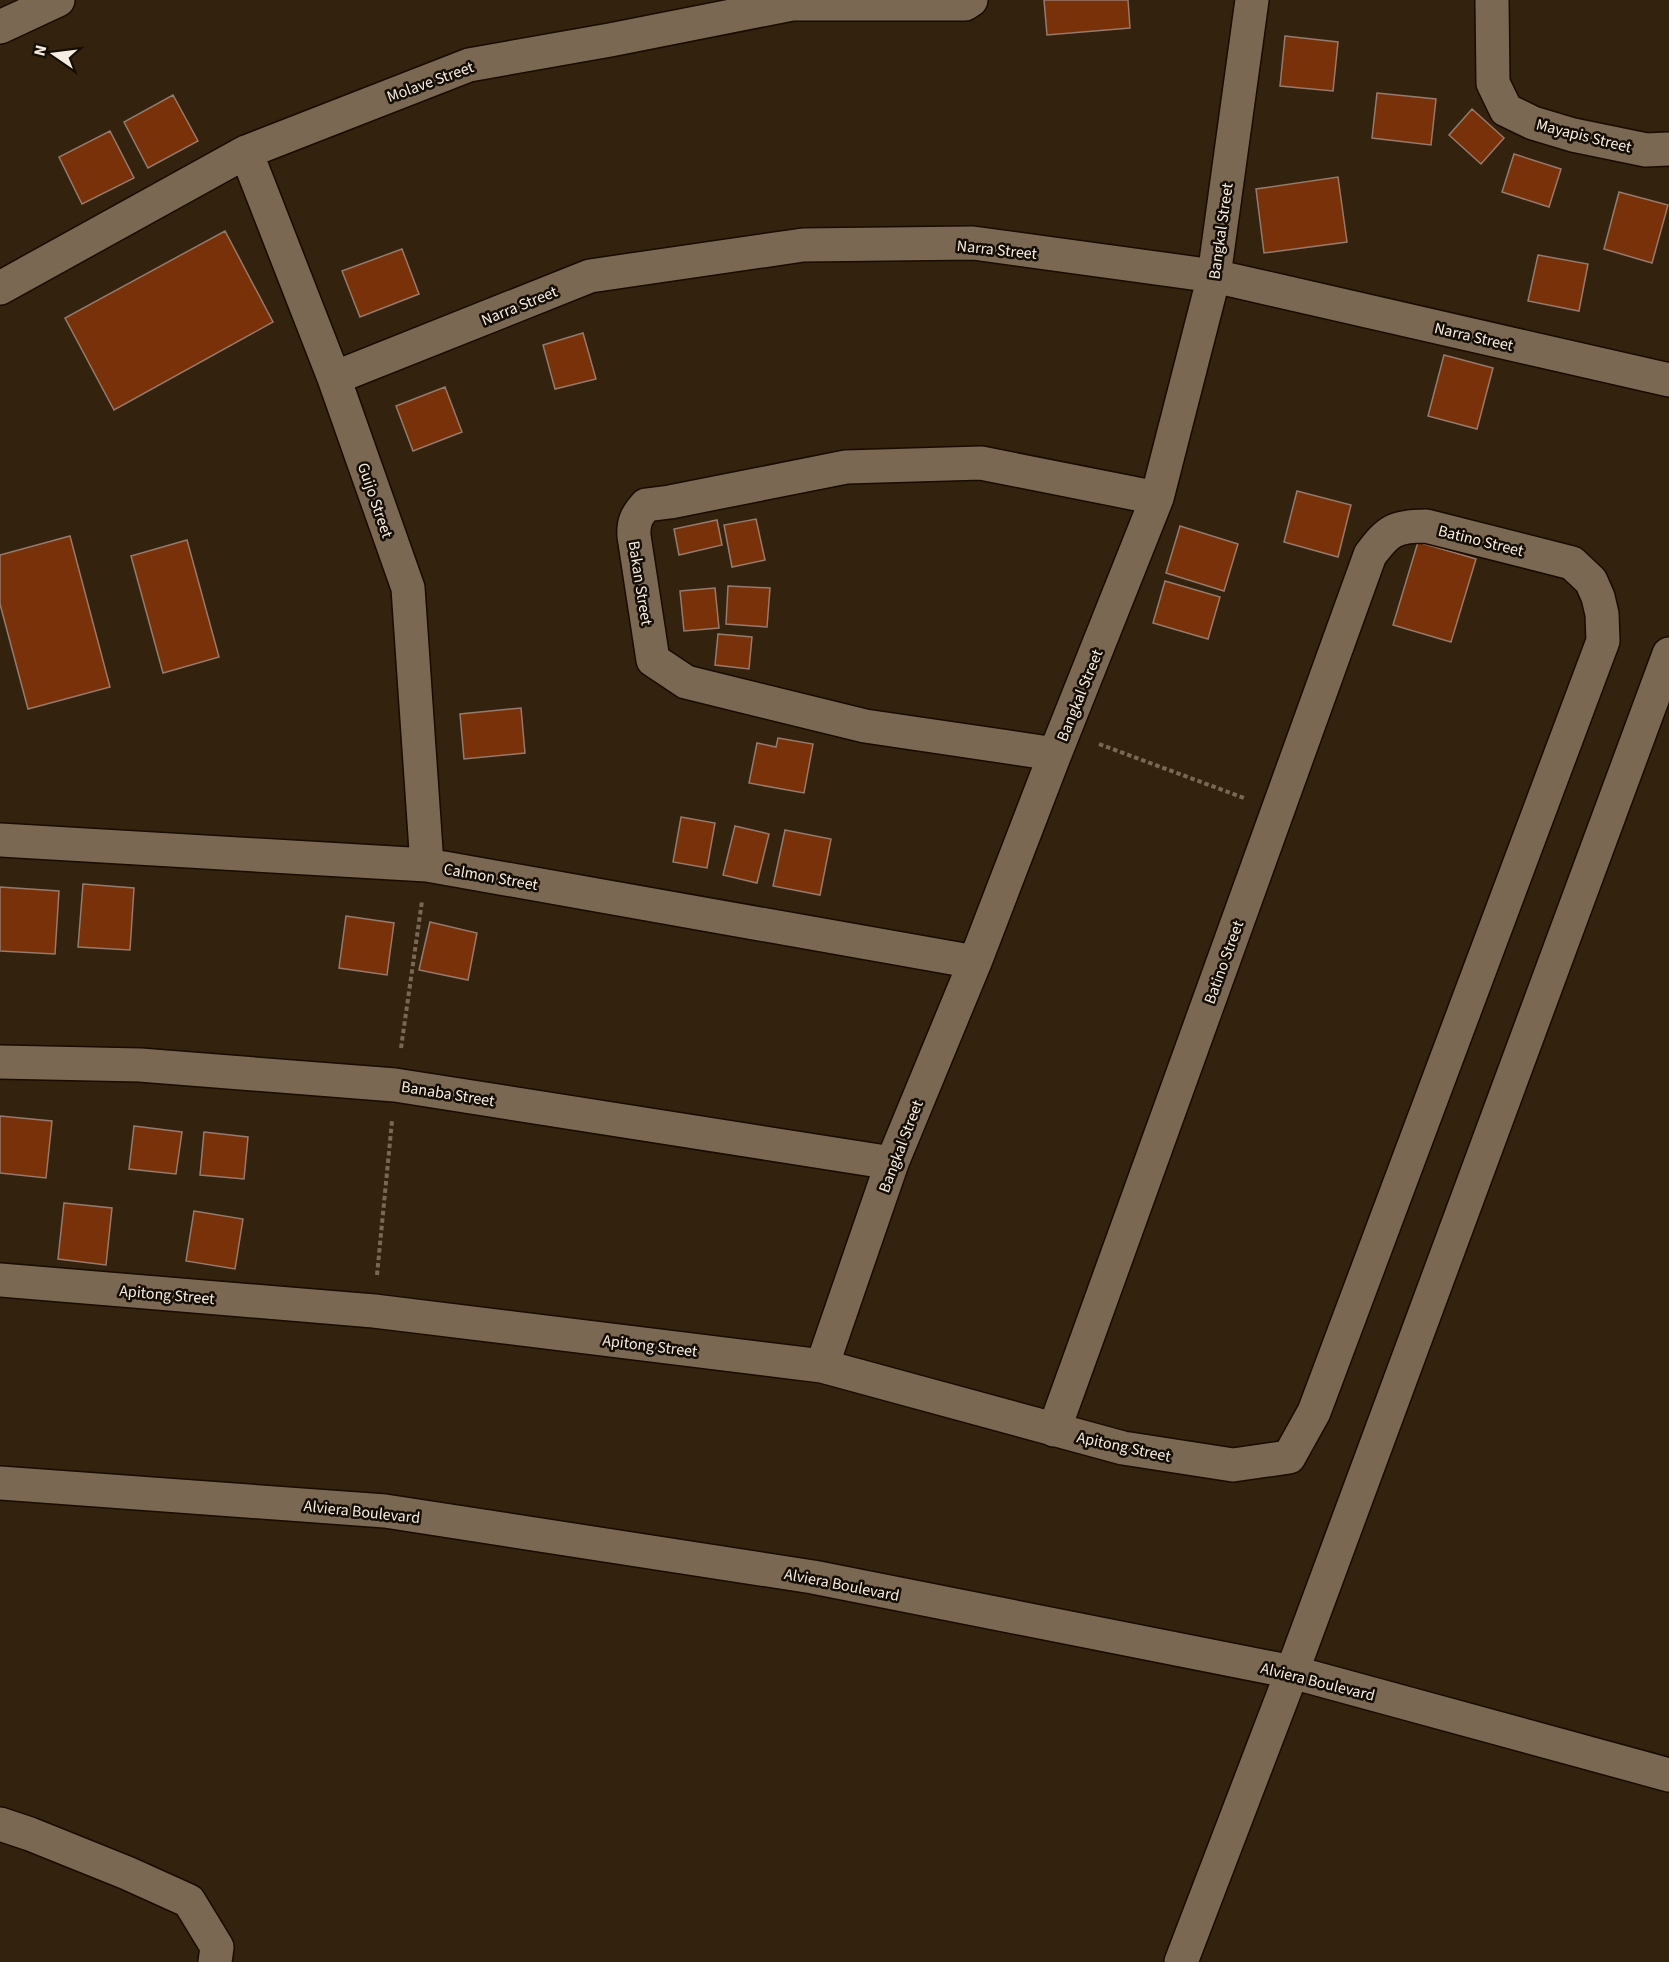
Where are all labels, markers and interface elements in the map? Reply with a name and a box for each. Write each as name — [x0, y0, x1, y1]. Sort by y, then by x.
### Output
north arrow — [24, 24, 84, 84]
text: N — [28, 43, 52, 58]
street label: Molave Street — [384, 56, 477, 108]
street label: Mayapis Street — [1534, 113, 1634, 159]
street label: Bangkal Street — [1203, 181, 1239, 281]
street label: Narra Street — [956, 235, 1039, 265]
street label: Narra Street — [478, 280, 561, 331]
street label: Narra Street — [1432, 317, 1516, 357]
street label: Guijo Street — [352, 460, 398, 542]
street label: Batino Street — [1436, 520, 1526, 562]
street label: Bakan Street — [622, 539, 658, 628]
street label: Bangkal Street — [1051, 646, 1109, 745]
street label: Calmon Street — [442, 858, 540, 896]
street label: Batino Street — [1199, 917, 1249, 1007]
street label: Banaba Street — [400, 1076, 497, 1112]
street label: Bangkal Street — [873, 1096, 929, 1196]
street label: Apitong Street — [118, 1280, 216, 1310]
street label: Apitong Street — [601, 1329, 699, 1363]
street label: Apitong Street — [1075, 1426, 1173, 1468]
street label: Alviera Boulevard — [303, 1495, 421, 1529]
street label: Alviera Boulevard — [782, 1563, 901, 1607]
street label: Alviera Boulevard — [1258, 1657, 1377, 1707]

